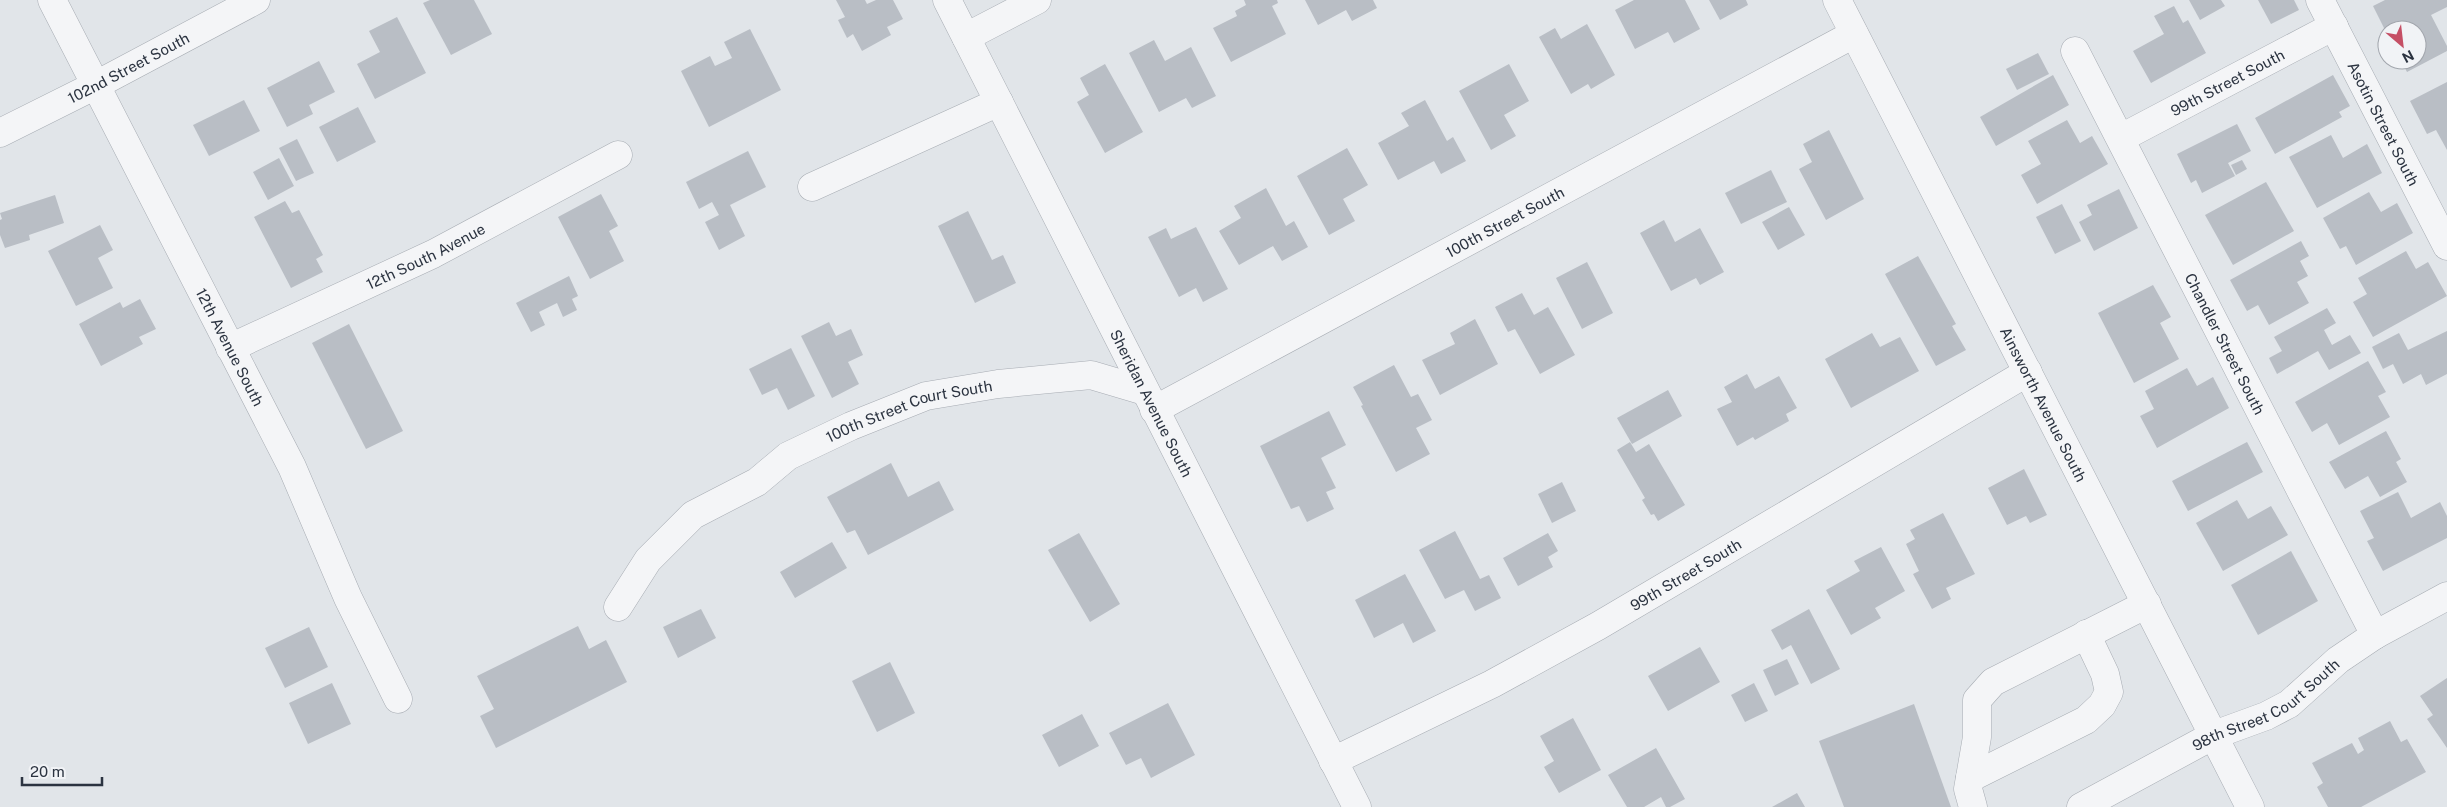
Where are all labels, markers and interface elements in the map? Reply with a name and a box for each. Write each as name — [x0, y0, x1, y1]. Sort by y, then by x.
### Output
north arrow — [2377, 20, 2427, 70]
street label: 102nd Street South — [65, 29, 192, 106]
street label: 99th Street South — [2167, 45, 2287, 119]
text: N — [2400, 47, 2417, 66]
street label: Asotin Street South — [2345, 59, 2423, 188]
street label: 100th Street South — [1443, 183, 1567, 260]
street label: 12th South Avenue — [363, 219, 488, 292]
street label: Chandler Street South — [2182, 270, 2269, 417]
street label: 12th Avenue South — [193, 285, 268, 409]
street label: Ainsworth Avenue South — [1997, 324, 2090, 484]
street label: Sheridan Avenue South — [1107, 326, 1196, 480]
street label: 100th Street Court South — [823, 377, 993, 445]
street label: 99th Street South — [1627, 535, 1744, 614]
street label: 98th Street Court South — [2189, 655, 2342, 754]
scale bar — [22, 754, 102, 786]
text: 20 m — [30, 763, 65, 780]

